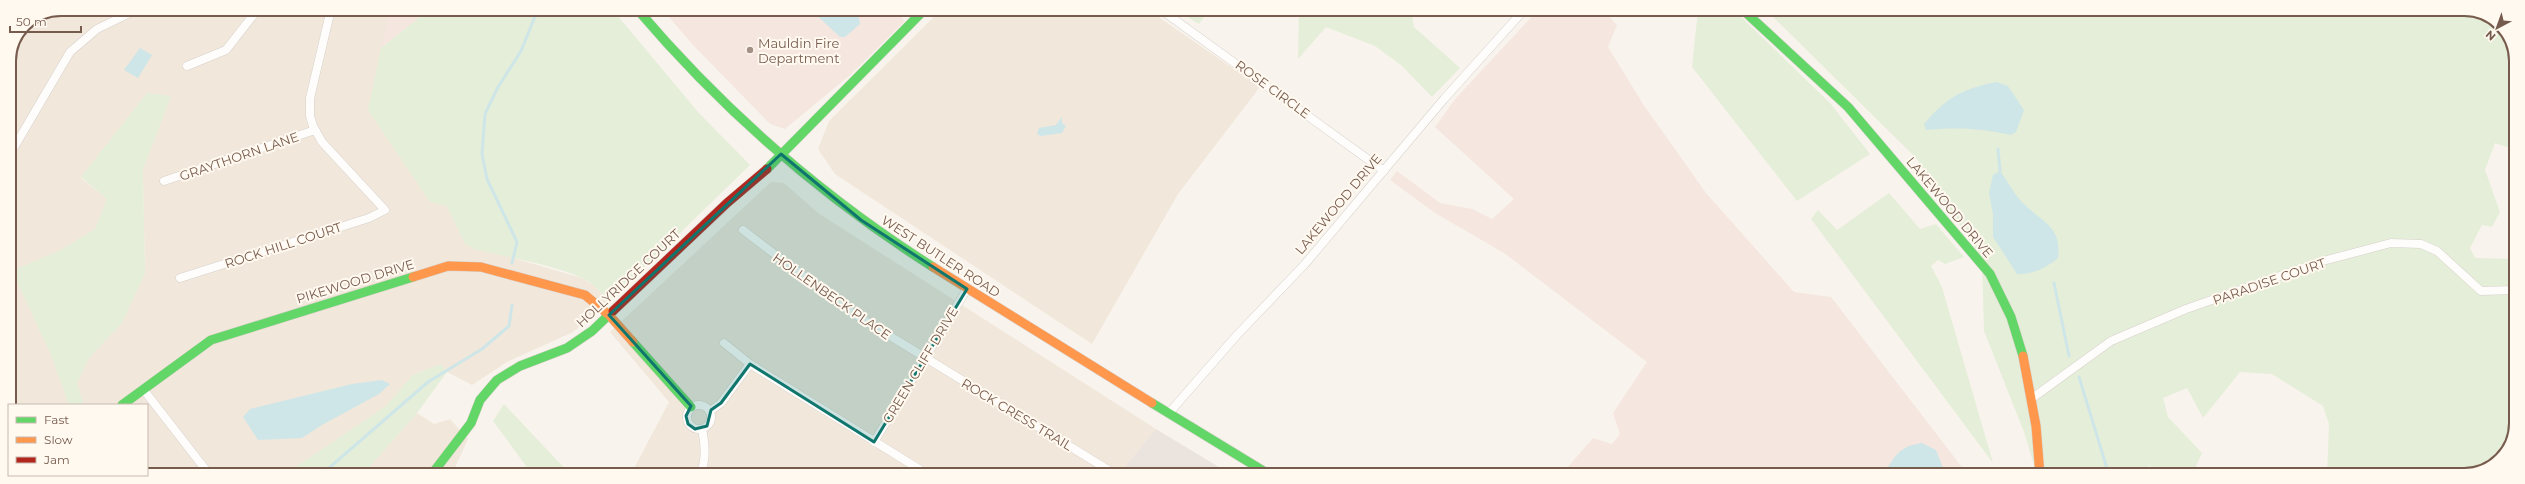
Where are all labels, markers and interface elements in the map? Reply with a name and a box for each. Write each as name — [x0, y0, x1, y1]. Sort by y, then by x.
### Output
scale bar — [10, 8, 81, 34]
north arrow — [2477, 8, 2517, 48]
text: 50 m — [16, 14, 47, 29]
text: N — [2482, 27, 2498, 44]
place label: Mauldin Fire Department — [758, 35, 840, 66]
marker: Mauldin Fire Department — [745, 45, 755, 55]
street label: ROSE CIRCLE — [1232, 57, 1314, 121]
street label: GRAYTHORN LANE — [177, 128, 301, 184]
street label: LAKEWOOD DRIVE — [1291, 150, 1385, 258]
street label: LAKEWOOD DRIVE — [1903, 153, 1997, 261]
street label: WEST BUTLER ROAD — [879, 212, 1004, 301]
street label: ROCK HILL COURT — [222, 218, 344, 271]
street label: HOLLYRIDGE COURT — [573, 225, 684, 331]
street label: HOLLENBECK PLACE — [770, 249, 894, 343]
street label: PARADISE COURT — [2210, 254, 2328, 308]
street label: PIKEWOOD DRIVE — [294, 255, 416, 307]
street label: GREEN CLIFF DRIVE — [879, 304, 961, 426]
street label: ROCK CRESS TRAIL — [959, 375, 1076, 454]
legend — [8, 404, 148, 476]
text: Fast — [44, 412, 69, 427]
text: Slow — [44, 432, 73, 447]
text: Jam — [43, 452, 70, 467]

